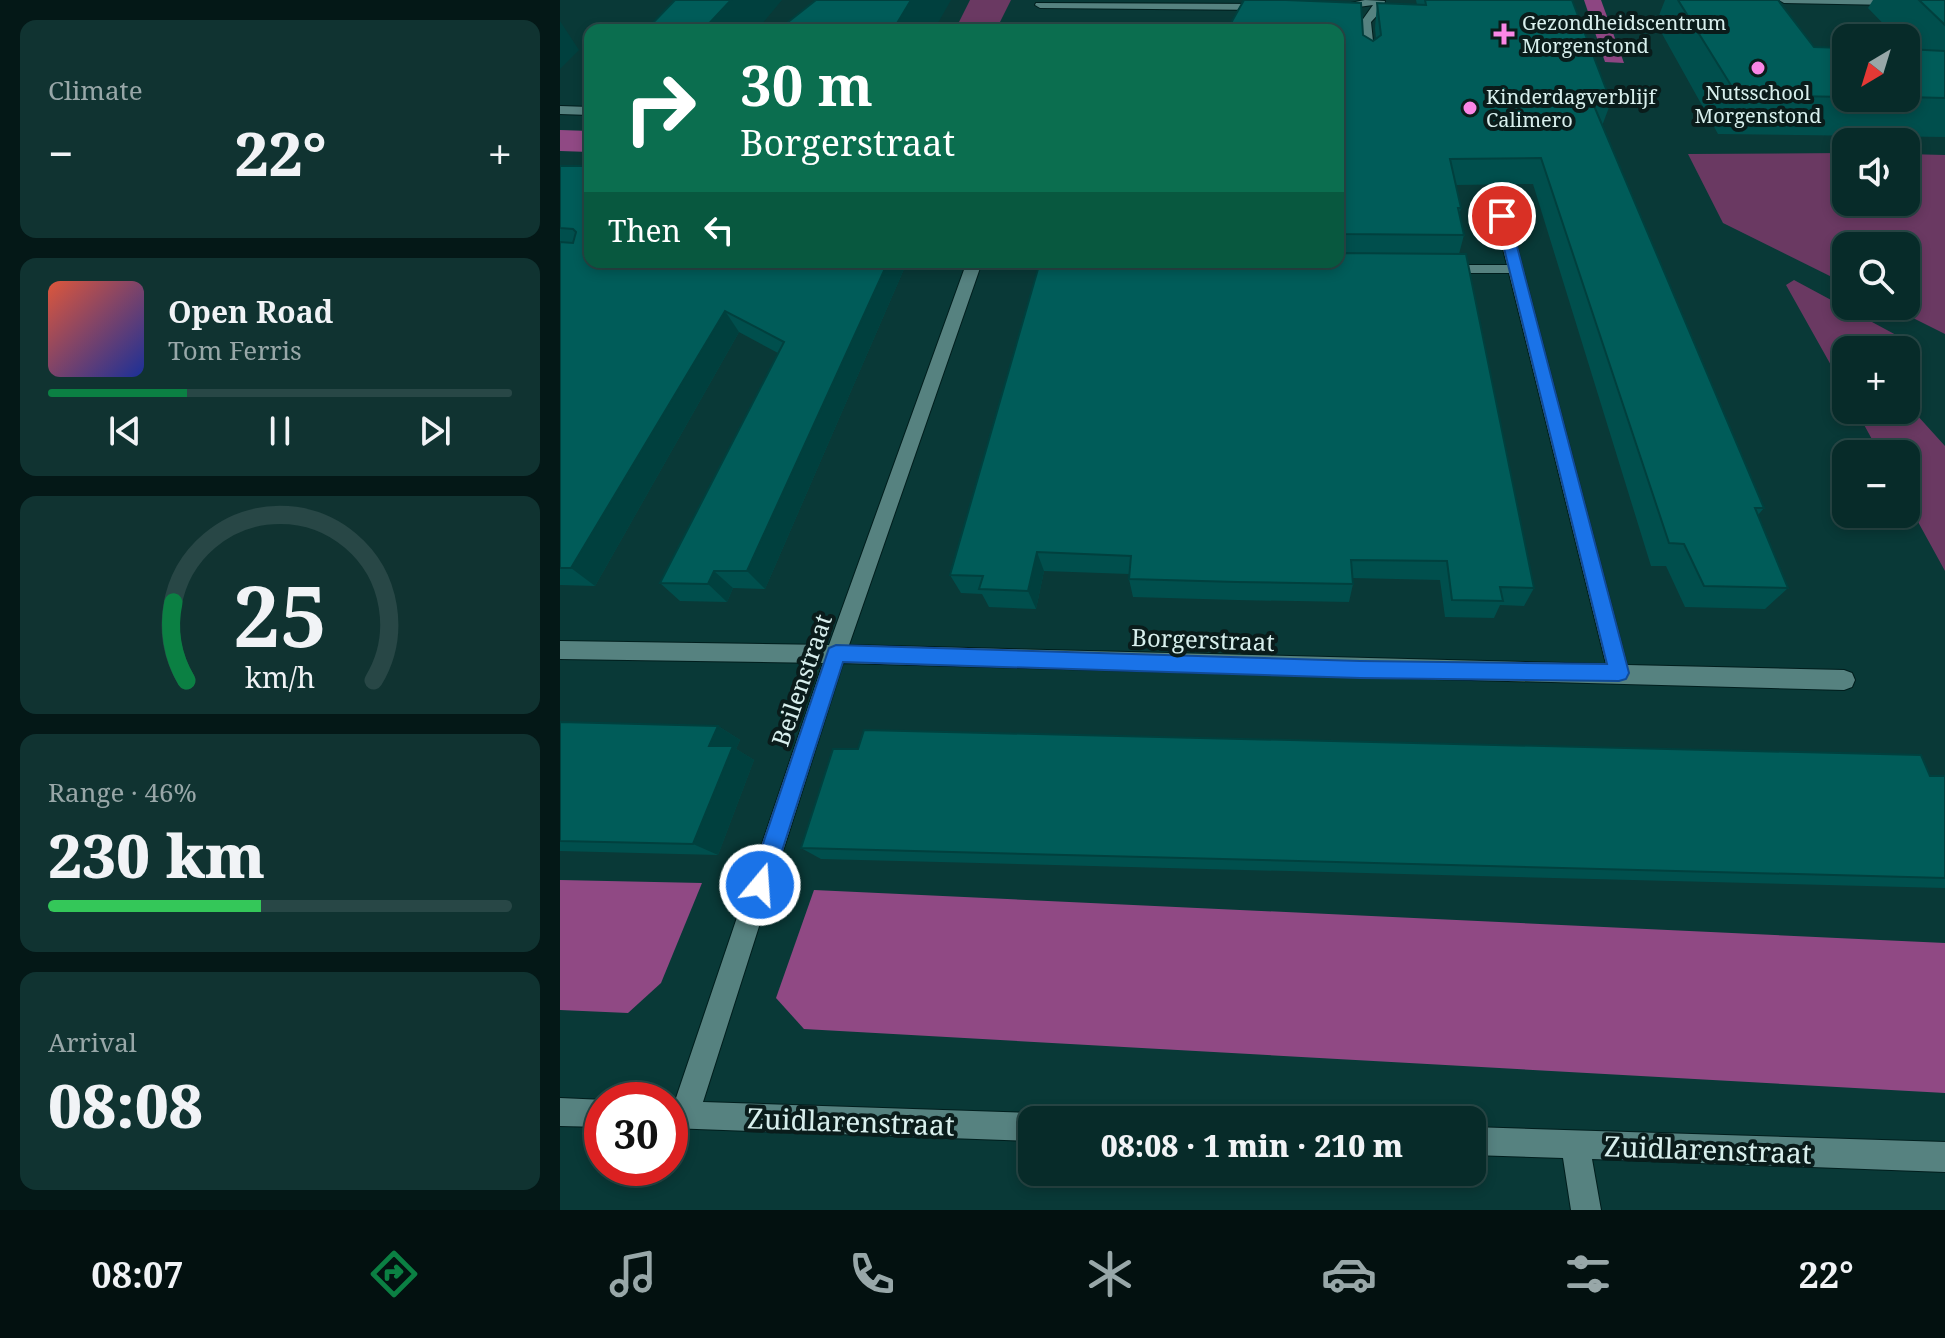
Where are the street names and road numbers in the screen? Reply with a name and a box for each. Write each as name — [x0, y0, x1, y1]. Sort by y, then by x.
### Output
street label: Beilenstraat — [763, 610, 839, 750]
street label: Borgerstraat — [1131, 620, 1275, 658]
street label: Zuidlarenstraat — [747, 1098, 956, 1144]
street label: Zuidlarenstraat — [1604, 1126, 1813, 1172]

